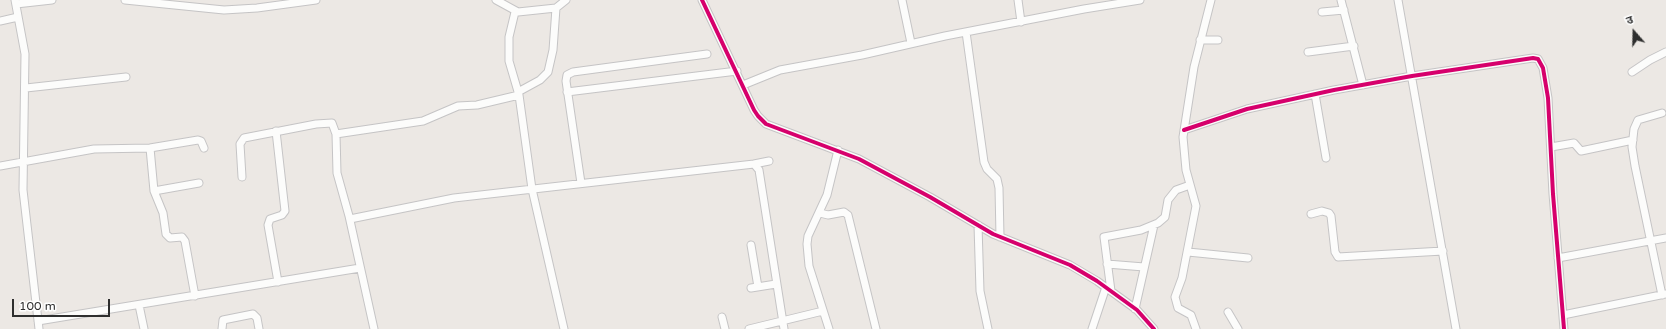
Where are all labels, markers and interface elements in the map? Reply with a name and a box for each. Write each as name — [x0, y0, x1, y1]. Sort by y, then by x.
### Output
north arrow — [1614, 12, 1654, 52]
text: उ — [1624, 13, 1635, 27]
scale bar — [14, 291, 112, 317]
text: 100 m — [19, 299, 56, 313]

